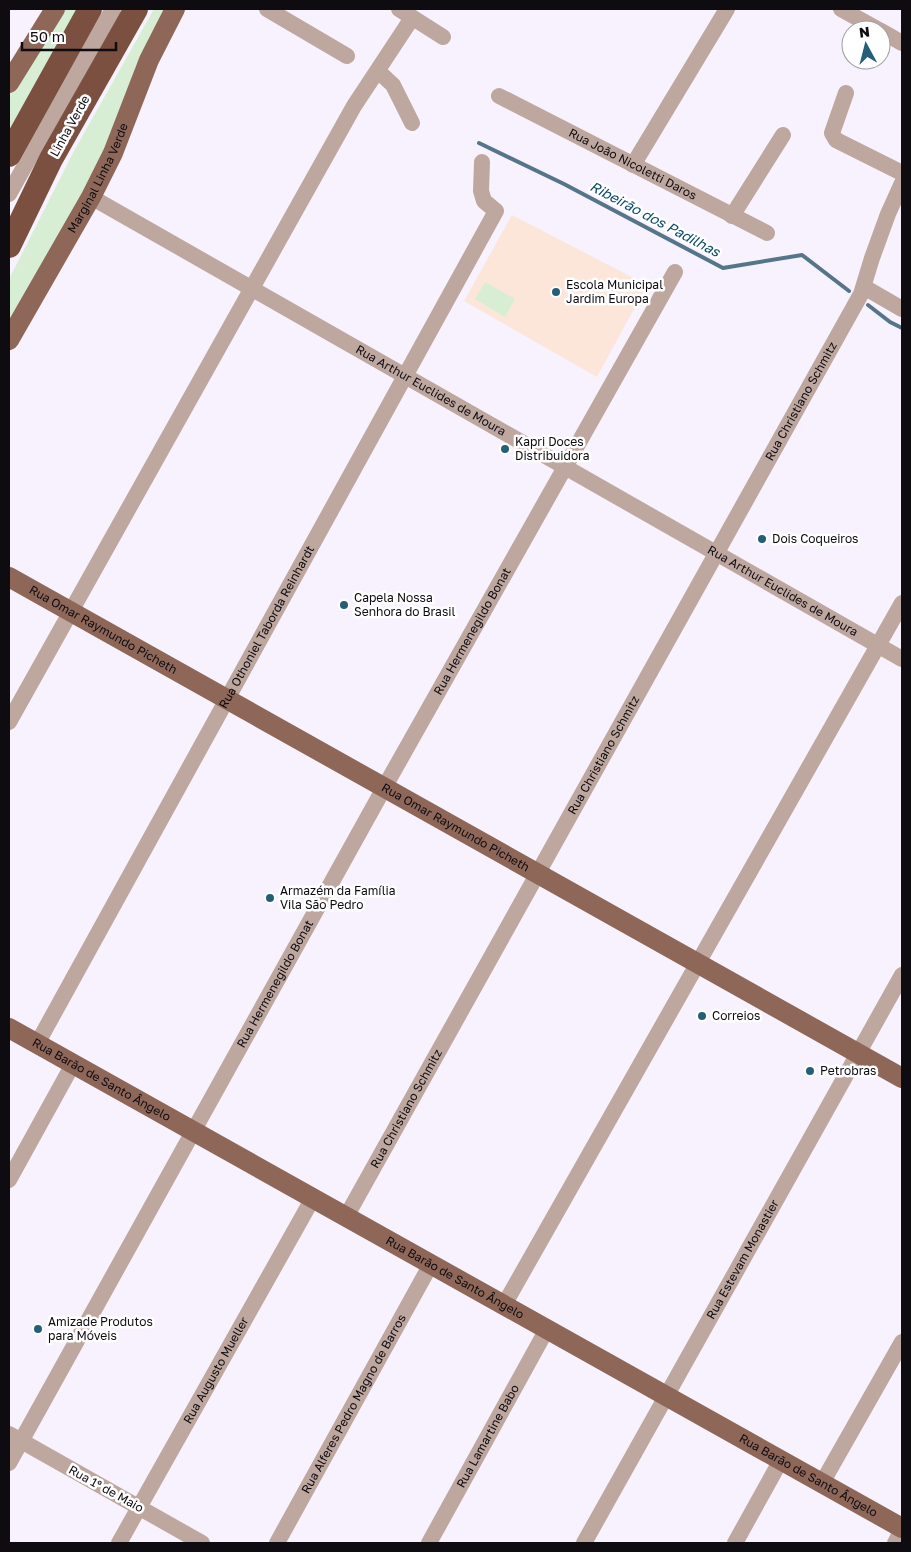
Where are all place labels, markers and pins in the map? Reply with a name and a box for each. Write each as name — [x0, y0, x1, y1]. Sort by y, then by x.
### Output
place label: Escola Municipal Jardim Europa — [566, 277, 663, 306]
marker: Escola Municipal Jardim Europa — [550, 286, 562, 298]
place label: Kapri Doces Distribuidora — [515, 434, 589, 463]
marker: Kapri Doces Distribuidora — [499, 443, 511, 455]
place label: Dois Coqueiros — [772, 531, 858, 546]
marker: Dois Coqueiros — [756, 533, 768, 545]
place label: Capela Nossa Senhora do Brasil — [354, 590, 455, 619]
marker: Capela Nossa Senhora do Brasil — [338, 599, 350, 611]
place label: Armazém da Família Vila São Pedro — [280, 883, 396, 912]
marker: Armazém da Família Vila São Pedro — [264, 892, 276, 904]
place label: Correios — [712, 1008, 760, 1023]
marker: Correios — [696, 1010, 708, 1022]
place label: Petrobras — [820, 1063, 876, 1078]
marker: Petrobras — [804, 1065, 816, 1077]
place label: Amizade Produtos para Móveis — [48, 1314, 153, 1343]
marker: Amizade Produtos para Móveis — [32, 1323, 44, 1335]

